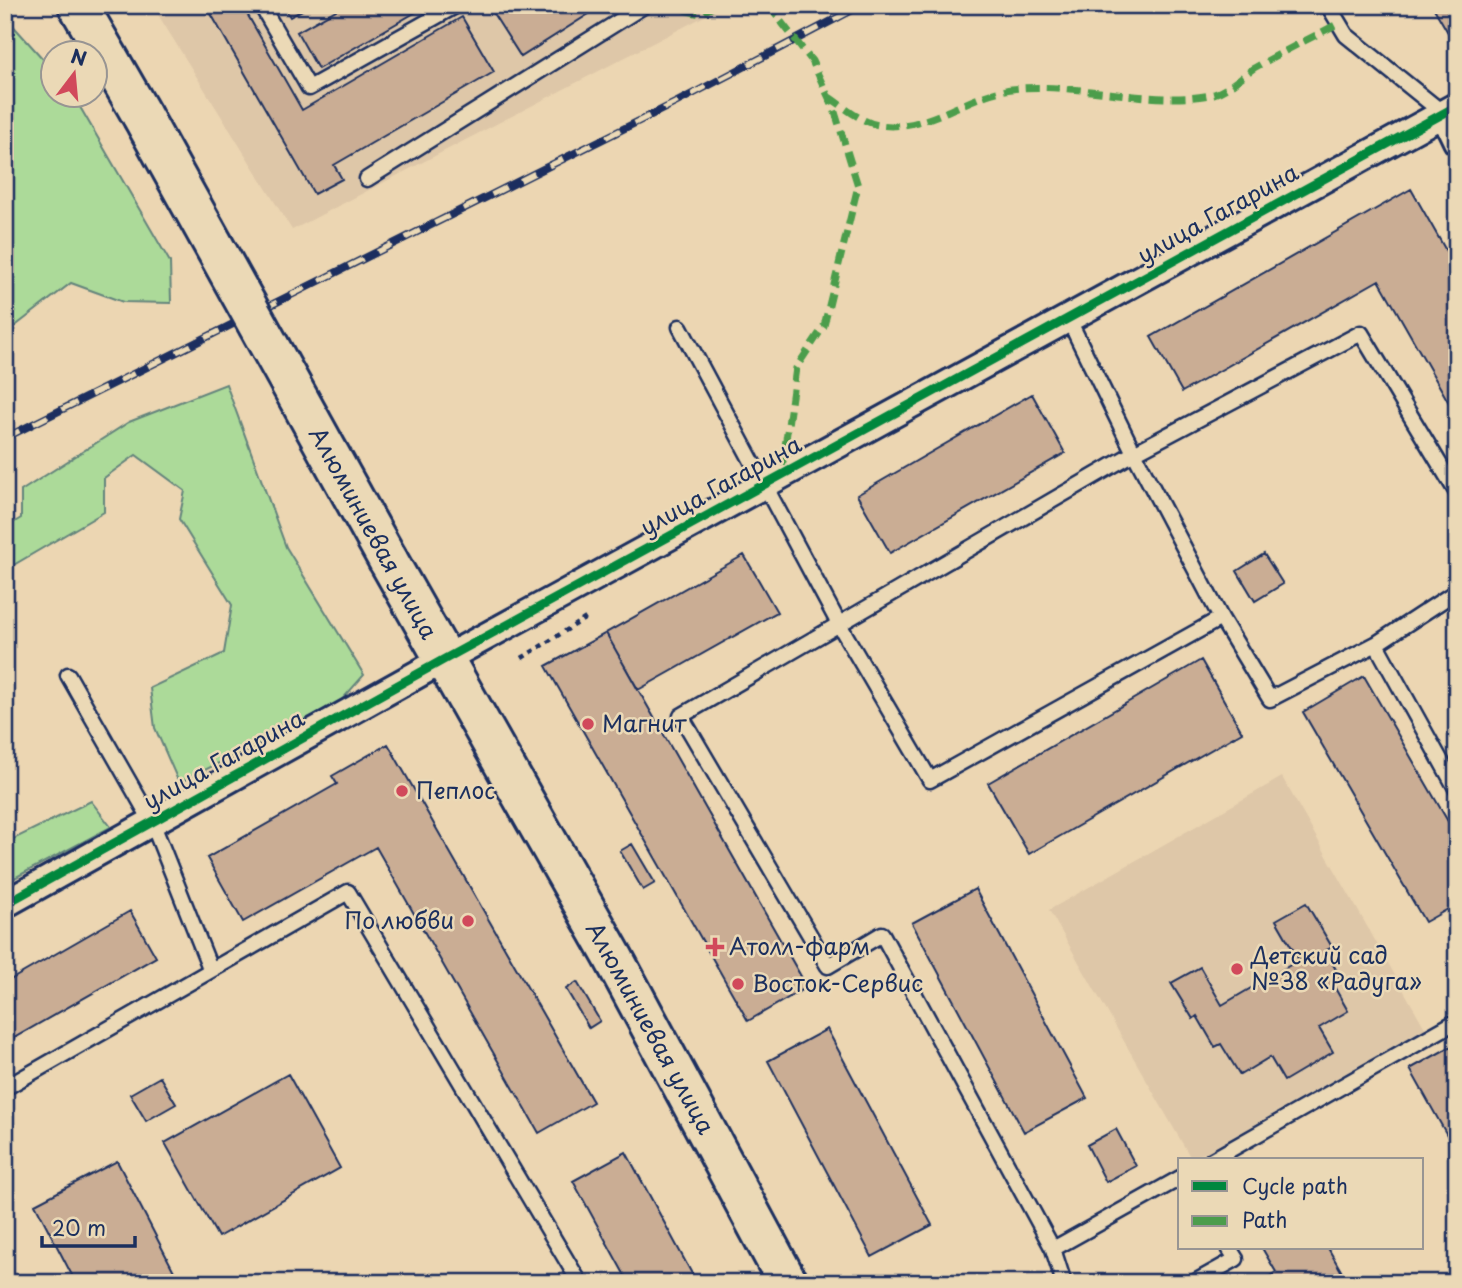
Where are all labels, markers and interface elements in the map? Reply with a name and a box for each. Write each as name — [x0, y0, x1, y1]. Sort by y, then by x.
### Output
north arrow — [38, 38, 108, 108]
text: N — [68, 41, 90, 72]
street label: улица Гагарина — [1130, 154, 1305, 272]
street label: Алюминиевая улица — [301, 420, 448, 645]
street label: улица Гагарина — [633, 426, 808, 544]
street label: улица Гагарина — [136, 700, 311, 818]
place label: Магнит — [602, 705, 688, 740]
marker: Магнит — [580, 716, 596, 732]
place label: Пеплос — [416, 772, 495, 807]
marker: Пеплос — [394, 783, 410, 799]
place label: По любви — [344, 902, 454, 937]
marker: По любви — [460, 913, 476, 929]
street label: Алюминиевая улица — [578, 915, 725, 1140]
place label: Атолл-фарм — [729, 928, 870, 963]
place label: Детский сад №38 «Радуга» — [1250, 937, 1422, 998]
marker: Атолл-фарм — [707, 939, 723, 955]
marker: Детский сад №38 «Радуга» — [1229, 961, 1245, 977]
place label: Восток-Сервис — [752, 965, 923, 1000]
marker: Восток-Сервис — [730, 976, 746, 992]
legend — [1178, 1158, 1424, 1250]
text: Cycle path — [1242, 1169, 1348, 1201]
text: Path — [1242, 1203, 1287, 1235]
scale bar — [42, 1204, 135, 1248]
text: 20 m — [52, 1211, 106, 1243]

